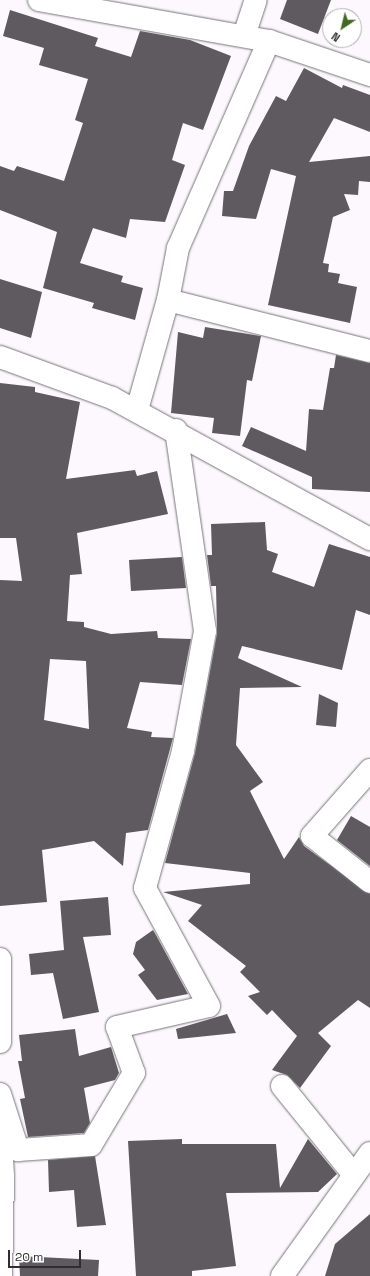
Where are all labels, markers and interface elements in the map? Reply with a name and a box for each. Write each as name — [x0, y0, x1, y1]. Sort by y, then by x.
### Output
north arrow — [322, 8, 362, 48]
text: N — [329, 29, 343, 45]
scale bar — [10, 1242, 83, 1268]
text: 20 m — [15, 1249, 43, 1265]

